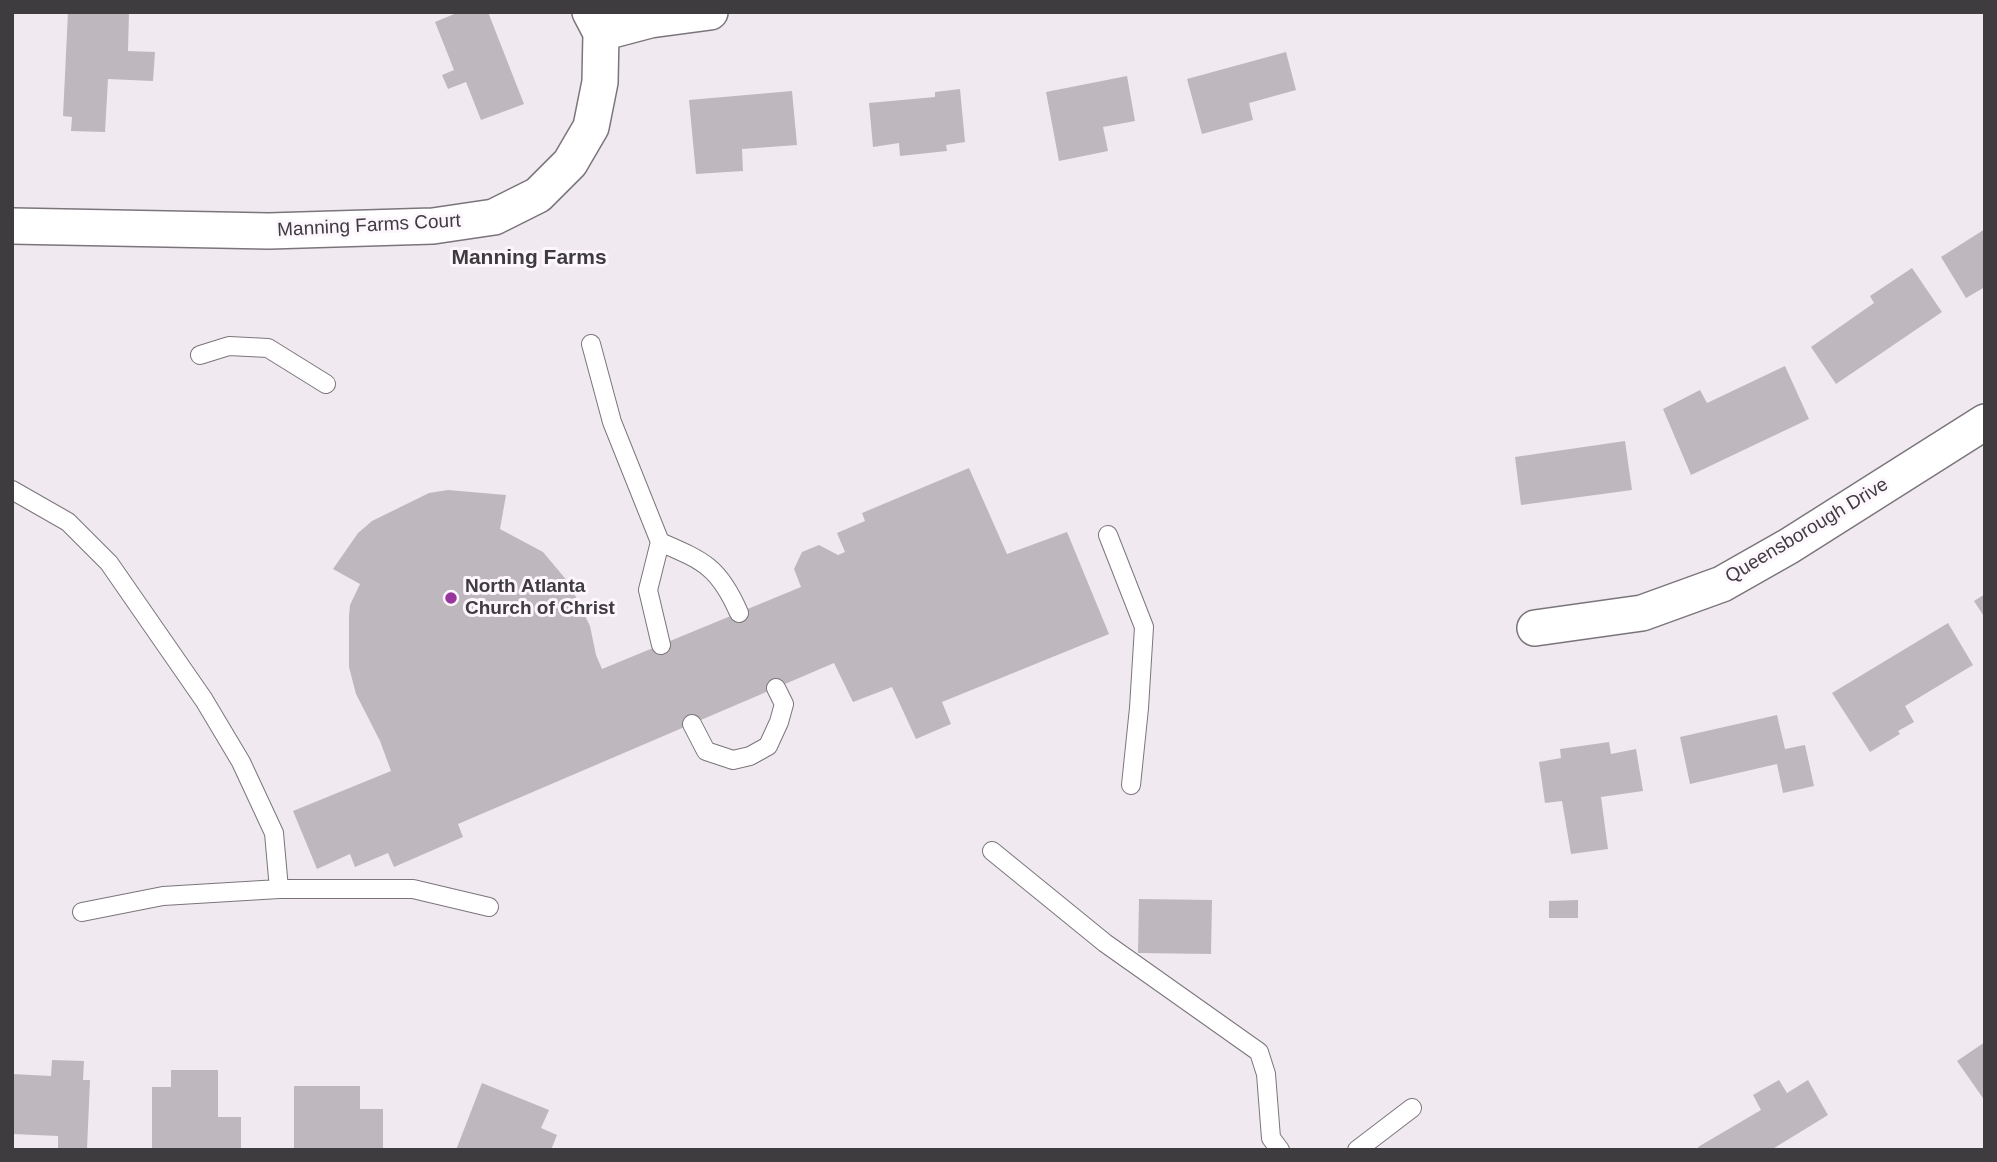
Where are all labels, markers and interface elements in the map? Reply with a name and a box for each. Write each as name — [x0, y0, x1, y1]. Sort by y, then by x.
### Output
street label: Manning Farms Court — [277, 210, 461, 242]
district label: Manning Farms — [451, 245, 607, 271]
street label: Queensborough Drive — [1721, 473, 1893, 589]
place label: North Atlanta Church of Christ — [465, 576, 615, 620]
marker: North Atlanta Church of Christ — [443, 590, 459, 606]

